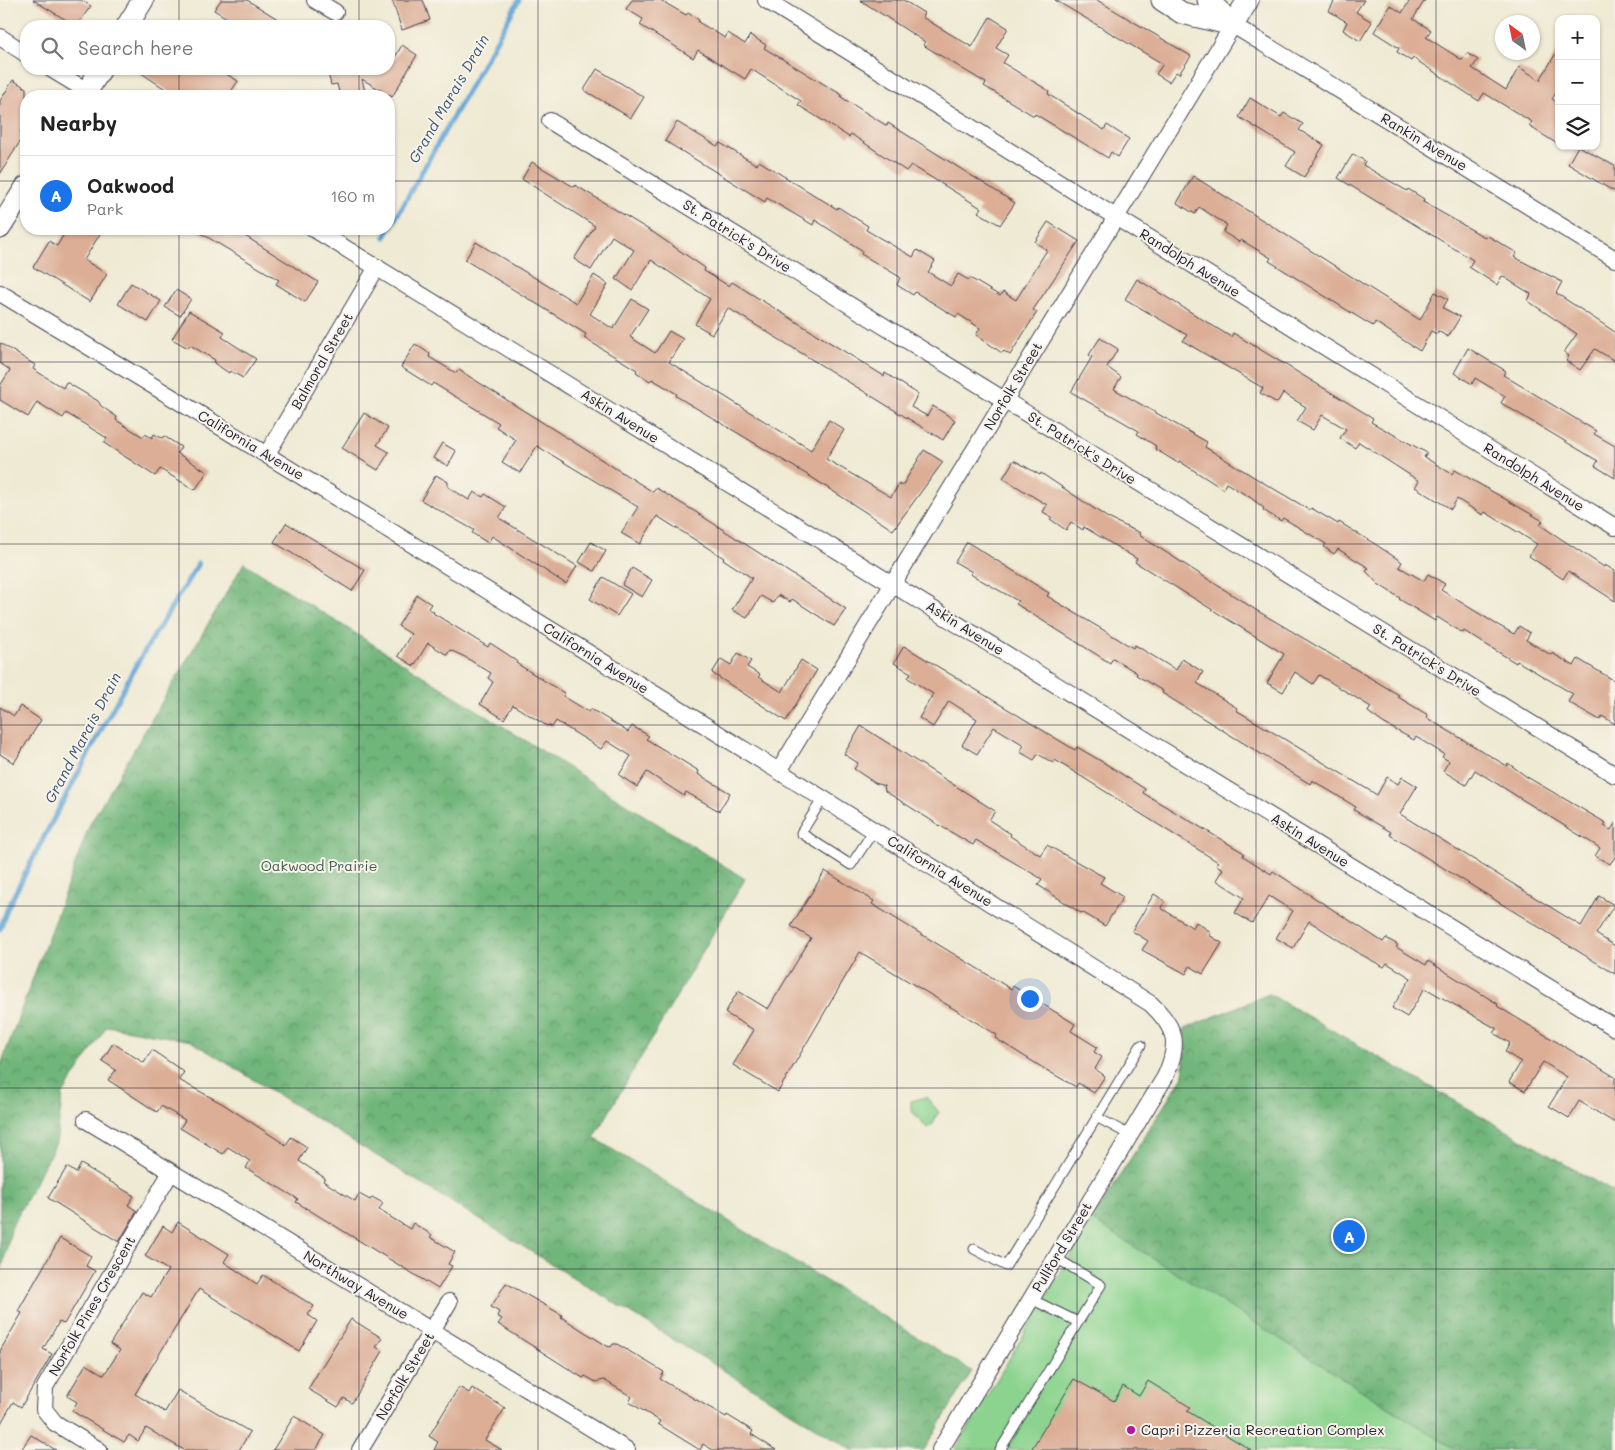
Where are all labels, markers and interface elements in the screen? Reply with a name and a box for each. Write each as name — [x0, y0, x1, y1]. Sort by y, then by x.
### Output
north arrow — [1495, 15, 1540, 60]
map controls — [1555, 15, 1600, 150]
button: + — [1555, 15, 1600, 60]
search box — [20, 20, 395, 75]
water label: Grand Marais Drain — [403, 30, 493, 167]
icon: search — [38, 34, 66, 62]
text: Search here — [78, 35, 194, 60]
button: − — [1555, 60, 1600, 105]
button: layers — [1555, 105, 1600, 150]
street label: Rankin Avenue — [1377, 108, 1471, 175]
text: Nearby — [40, 109, 117, 136]
text: Oakwood — [87, 173, 174, 198]
text: A — [50, 185, 62, 206]
text: 160 m — [330, 185, 375, 206]
street label: St. Patrick's Drive — [679, 195, 795, 277]
text: Park — [87, 198, 123, 219]
street label: Randolph Avenue — [1136, 224, 1244, 301]
street label: Balmoral Street — [286, 309, 357, 413]
street label: Norfolk Street — [979, 338, 1046, 433]
street label: Askin Avenue — [578, 384, 663, 447]
street label: California Avenue — [195, 405, 308, 484]
street label: St. Patrick's Drive — [1024, 407, 1140, 489]
street label: Randolph Avenue — [1480, 438, 1588, 515]
street label: Askin Avenue — [923, 596, 1008, 659]
street label: California Avenue — [540, 617, 653, 698]
street label: St. Patrick's Drive — [1369, 619, 1485, 701]
water label: Grand Marais Drain — [39, 669, 125, 806]
street label: Askin Avenue — [1268, 808, 1353, 871]
street label: California Avenue — [884, 830, 997, 911]
park label: Oakwood Prairie — [261, 856, 377, 875]
your location — [1017, 986, 1043, 1012]
street label: Pullford Street — [1027, 1198, 1096, 1295]
pin: A — [1333, 1217, 1365, 1255]
street label: Norfolk Pines Crescent — [44, 1232, 139, 1379]
street label: Northway Avenue — [300, 1246, 412, 1324]
street label: Norfolk Street — [371, 1328, 438, 1423]
place label: Capri Pizzeria Recreation Complex — [1141, 1420, 1384, 1439]
marker: Capri Pizzeria Recreation Complex — [1125, 1424, 1137, 1436]

